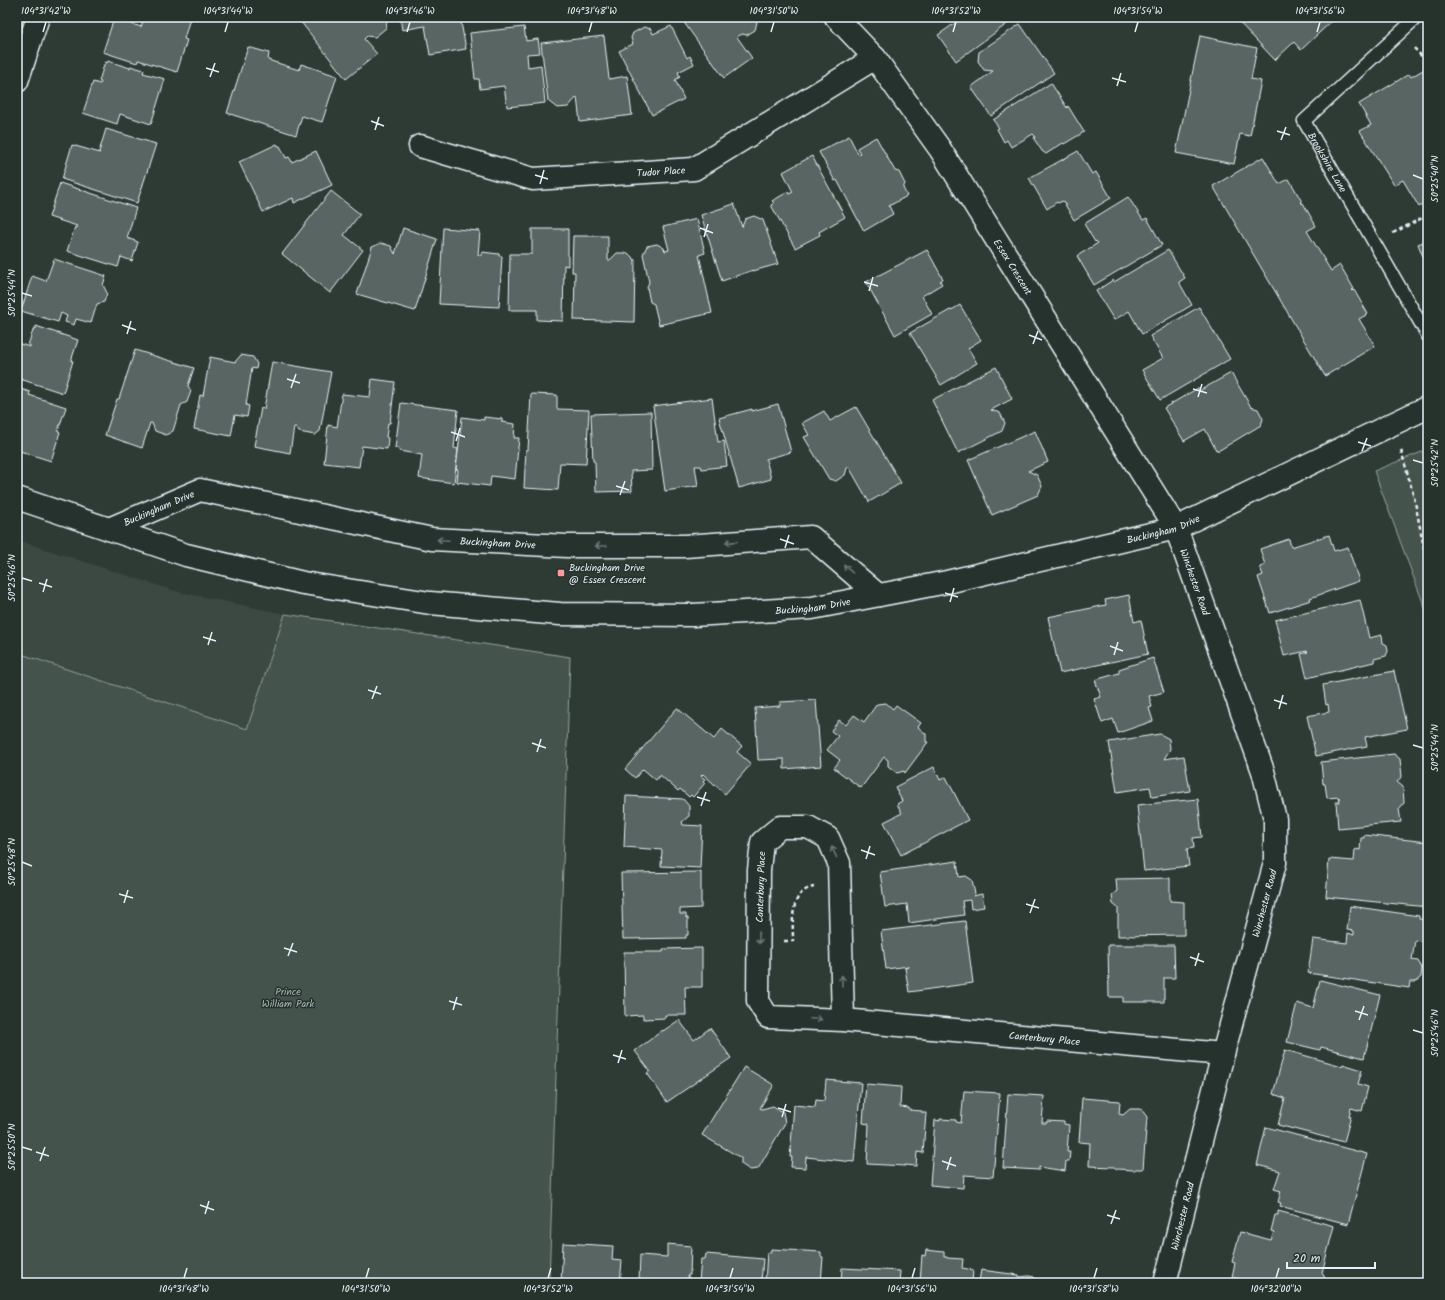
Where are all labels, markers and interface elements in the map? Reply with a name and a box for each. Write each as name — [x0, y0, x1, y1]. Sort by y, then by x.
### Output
text: 104°31'42"W — [21, 3, 71, 19]
text: 104°31'44"W — [203, 3, 253, 19]
text: 104°31'46"W — [385, 3, 435, 19]
text: 104°31'48"W — [567, 3, 617, 19]
text: 104°31'50"W — [750, 3, 799, 19]
text: 104°31'52"W — [931, 3, 981, 19]
text: 104°31'54"W — [1113, 3, 1163, 19]
text: 104°31'56"W — [1295, 3, 1345, 19]
street label: Brookshire Lane — [1303, 129, 1351, 196]
text: 50°25'40"N — [1427, 155, 1443, 202]
street label: Tudor Place — [636, 163, 686, 182]
street label: Essex Crescent — [989, 236, 1036, 298]
text: 50°25'44"N — [4, 269, 20, 317]
text: 50°25'42"N — [1427, 439, 1443, 487]
street label: Buckingham Drive — [121, 486, 197, 531]
street label: Buckingham Drive — [1125, 511, 1203, 548]
street label: Buckingham Drive — [459, 533, 536, 553]
one-way arrow — [437, 536, 450, 543]
one-way arrow — [725, 539, 738, 546]
one-way arrow — [595, 542, 608, 550]
street label: Winchester Road — [1175, 546, 1214, 619]
text: 50°25'46"N — [4, 554, 20, 602]
place label: Buckingham Drive @ Essex Crescent — [569, 560, 646, 588]
one-way arrow — [843, 565, 854, 574]
marker: Buckingham Drive @ Essex Crescent — [556, 568, 566, 578]
street label: Buckingham Drive — [775, 594, 852, 619]
text: 50°25'44"N — [1427, 724, 1443, 772]
text: 50°25'48"N — [4, 838, 20, 886]
one-way arrow — [830, 847, 838, 859]
street label: Canterbury Place — [752, 851, 770, 923]
street label: Winchester Road — [1248, 866, 1282, 939]
one-way arrow — [755, 931, 762, 944]
one-way arrow — [838, 975, 846, 988]
park label: Prince William Park — [262, 984, 314, 1012]
text: 50°25'46"N — [1427, 1009, 1443, 1057]
one-way arrow — [809, 1015, 822, 1022]
street label: Canterbury Place — [1008, 1028, 1081, 1050]
text: 50°25'50"N — [4, 1123, 20, 1170]
street label: Winchester Road — [1167, 1179, 1199, 1252]
scale bar — [1287, 1244, 1375, 1270]
text: 20 m — [1293, 1249, 1321, 1268]
text: 104°31'48"W — [159, 1281, 209, 1297]
text: 104°31'50"W — [342, 1281, 391, 1297]
text: 104°31'52"W — [523, 1281, 573, 1297]
text: 104°31'54"W — [705, 1281, 755, 1297]
text: 104°31'56"W — [887, 1281, 937, 1297]
text: 104°31'58"W — [1069, 1281, 1119, 1297]
text: 104°32'00"W — [1250, 1281, 1302, 1297]

